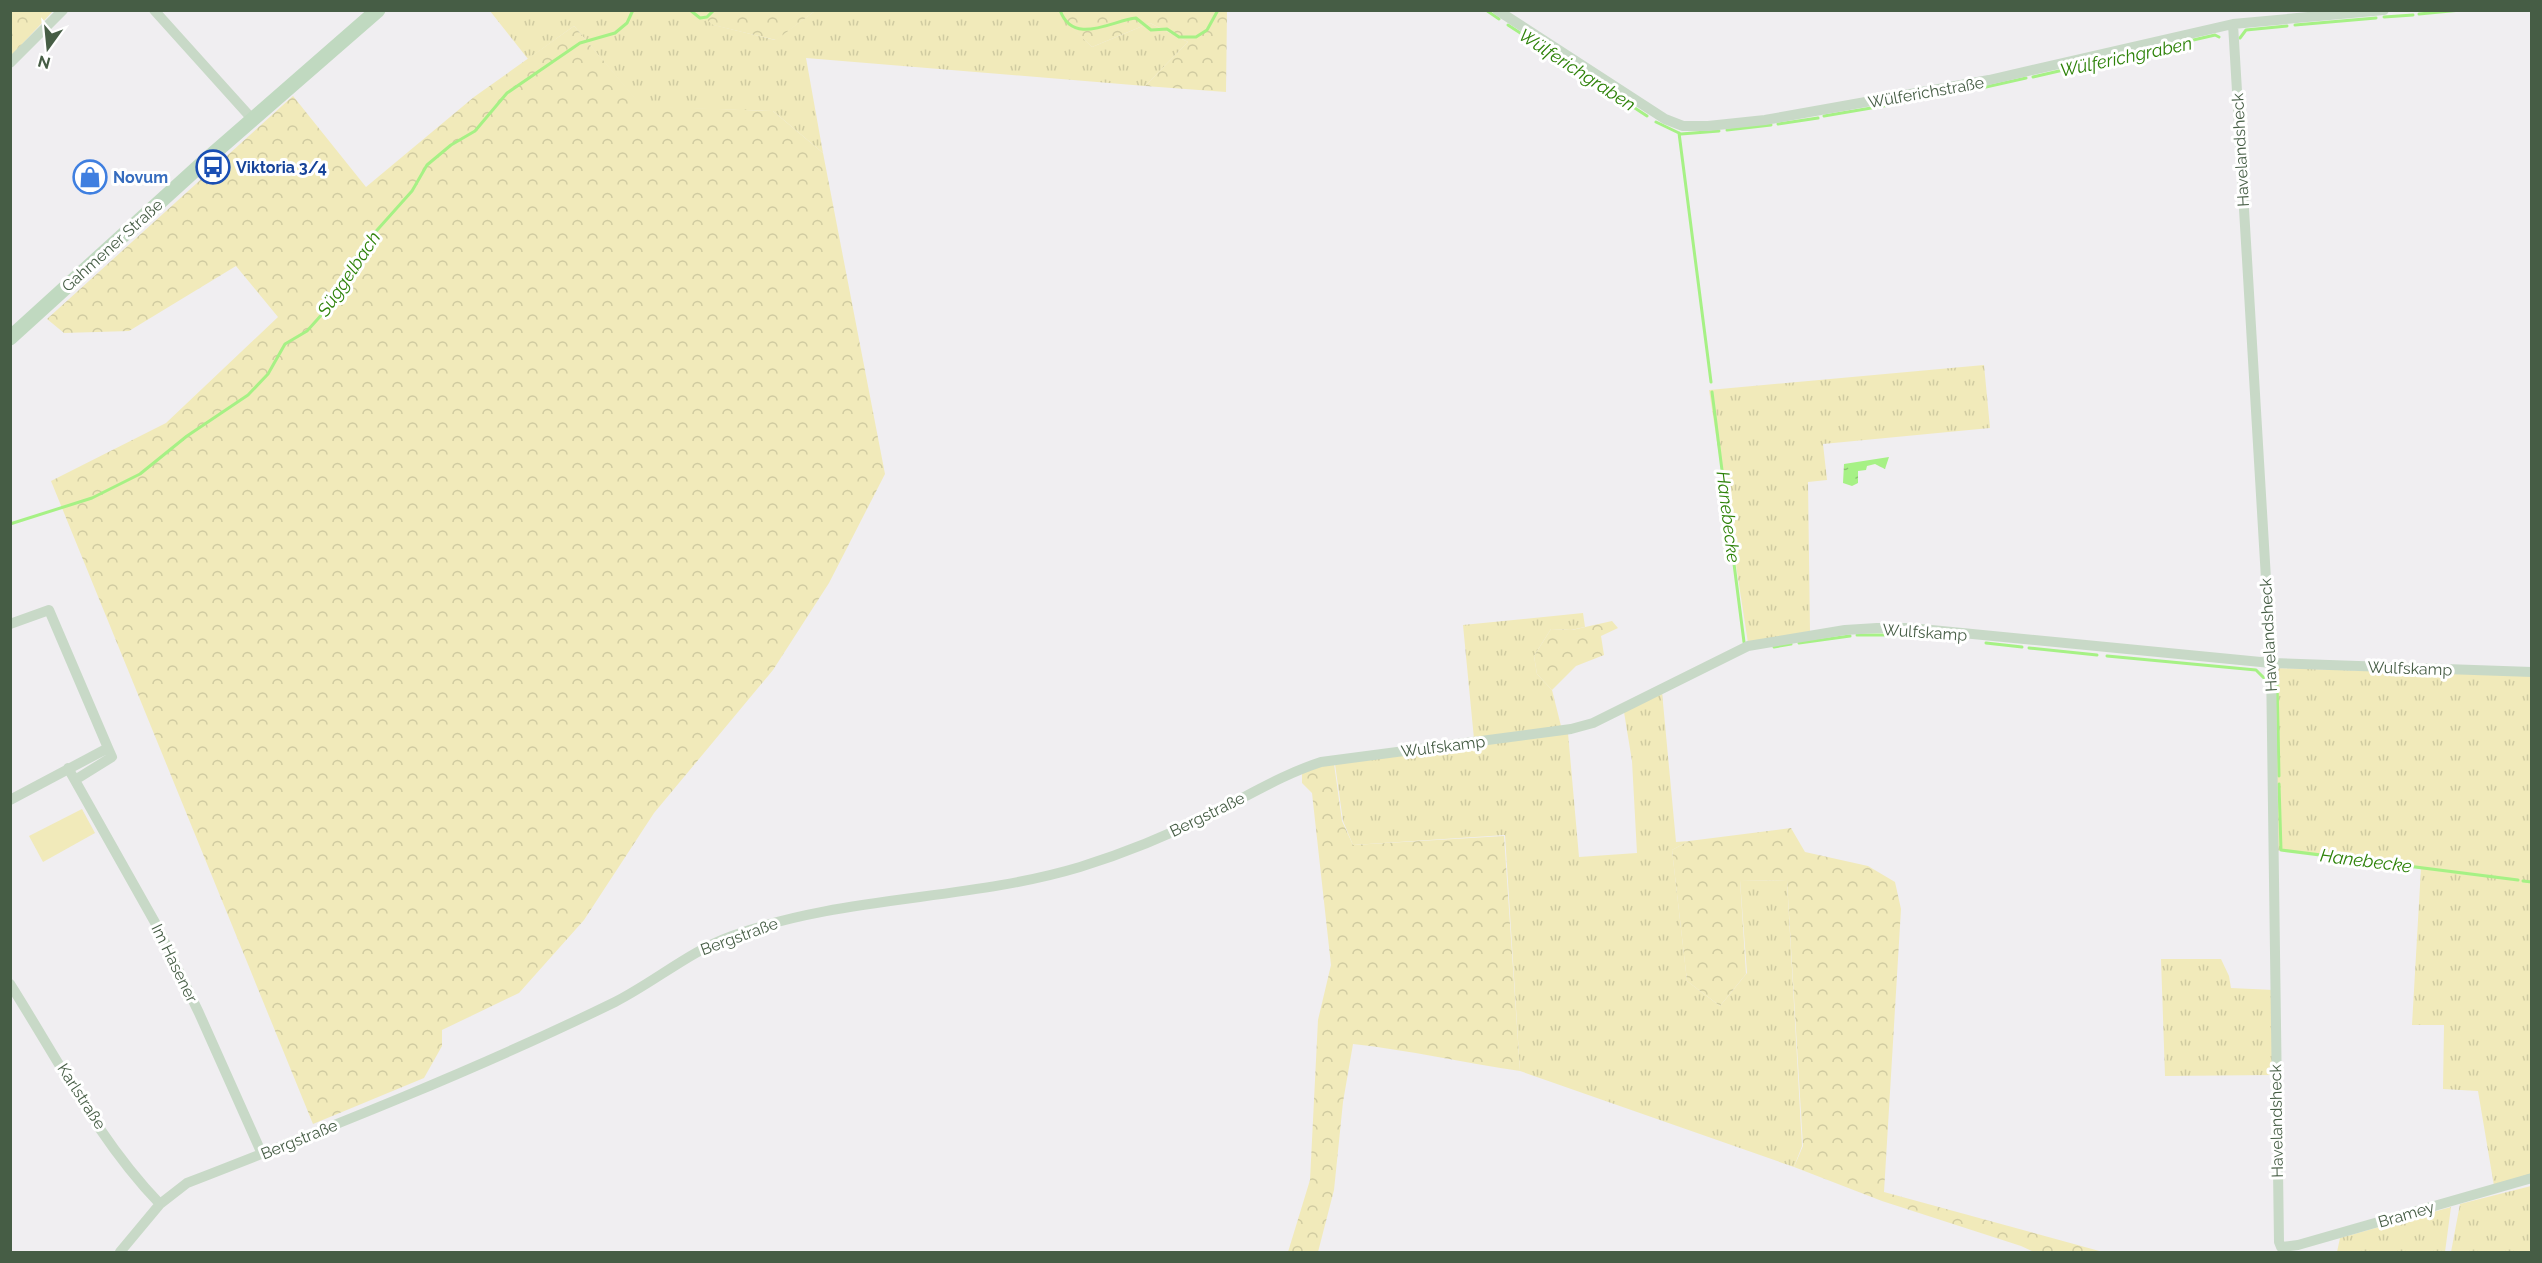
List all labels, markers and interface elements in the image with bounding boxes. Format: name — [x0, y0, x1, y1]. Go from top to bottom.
north arrow — [18, 18, 78, 78]
water label: Wülferichgraben — [1515, 24, 1639, 115]
water label: Wülferichgraben — [2058, 32, 2194, 81]
text: N — [36, 51, 53, 73]
street label: Wülferichstraße — [1867, 73, 1985, 112]
street label: Havelandsheck — [2228, 92, 2253, 207]
bus stop icon: Viktoria 3/4 — [195, 149, 231, 185]
place label: Viktoria 3/4 — [236, 158, 327, 177]
shop icon: Novum — [72, 159, 108, 195]
place label: Novum — [113, 168, 168, 187]
street label: Gahmener Straße — [58, 195, 167, 296]
water label: Süggelbach — [312, 227, 385, 321]
water label: Hanebecke — [1712, 470, 1745, 564]
street label: Havelandsheck — [2256, 577, 2281, 692]
street label: Wulfskamp — [1882, 620, 1968, 645]
street label: Wulfskamp — [2367, 658, 2453, 679]
street label: Wulfskamp — [1400, 732, 1486, 761]
street label: Bergstraße — [1167, 788, 1248, 841]
water label: Hanebecke — [2319, 844, 2413, 877]
street label: Bergstraße — [698, 914, 780, 959]
street label: Im Hasener — [147, 921, 202, 1006]
street label: Karlstraße — [53, 1060, 110, 1133]
street label: Havelandsheck — [2266, 1063, 2287, 1178]
street label: Bergstraße — [258, 1115, 340, 1163]
street label: Bramey — [2376, 1197, 2437, 1232]

